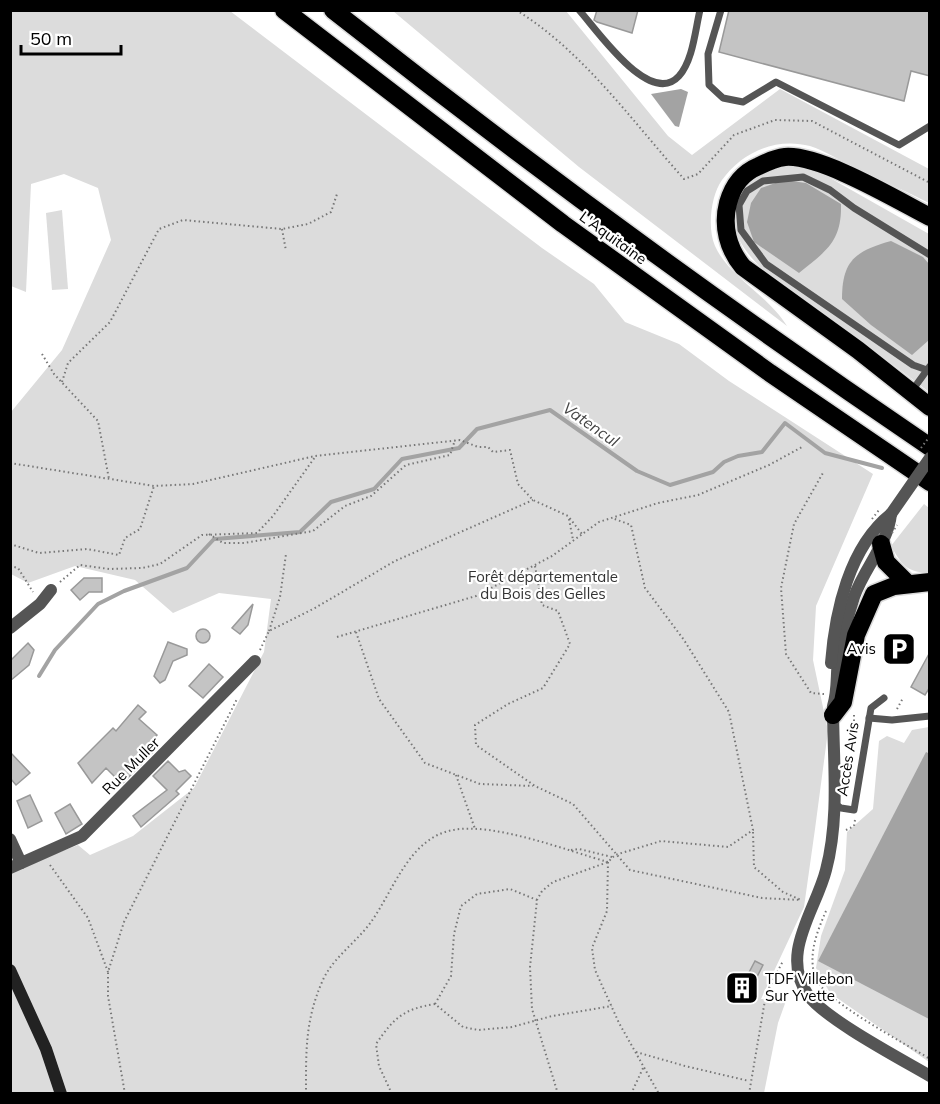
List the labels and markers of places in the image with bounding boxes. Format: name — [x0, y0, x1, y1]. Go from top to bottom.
parking icon: Avis — [881, 631, 917, 667]
place label: Avis — [846, 639, 876, 658]
place label: TDF Villebon Sur Yvette — [765, 969, 853, 1005]
building icon: TDF Villebon Sur Yvette — [724, 970, 760, 1006]

